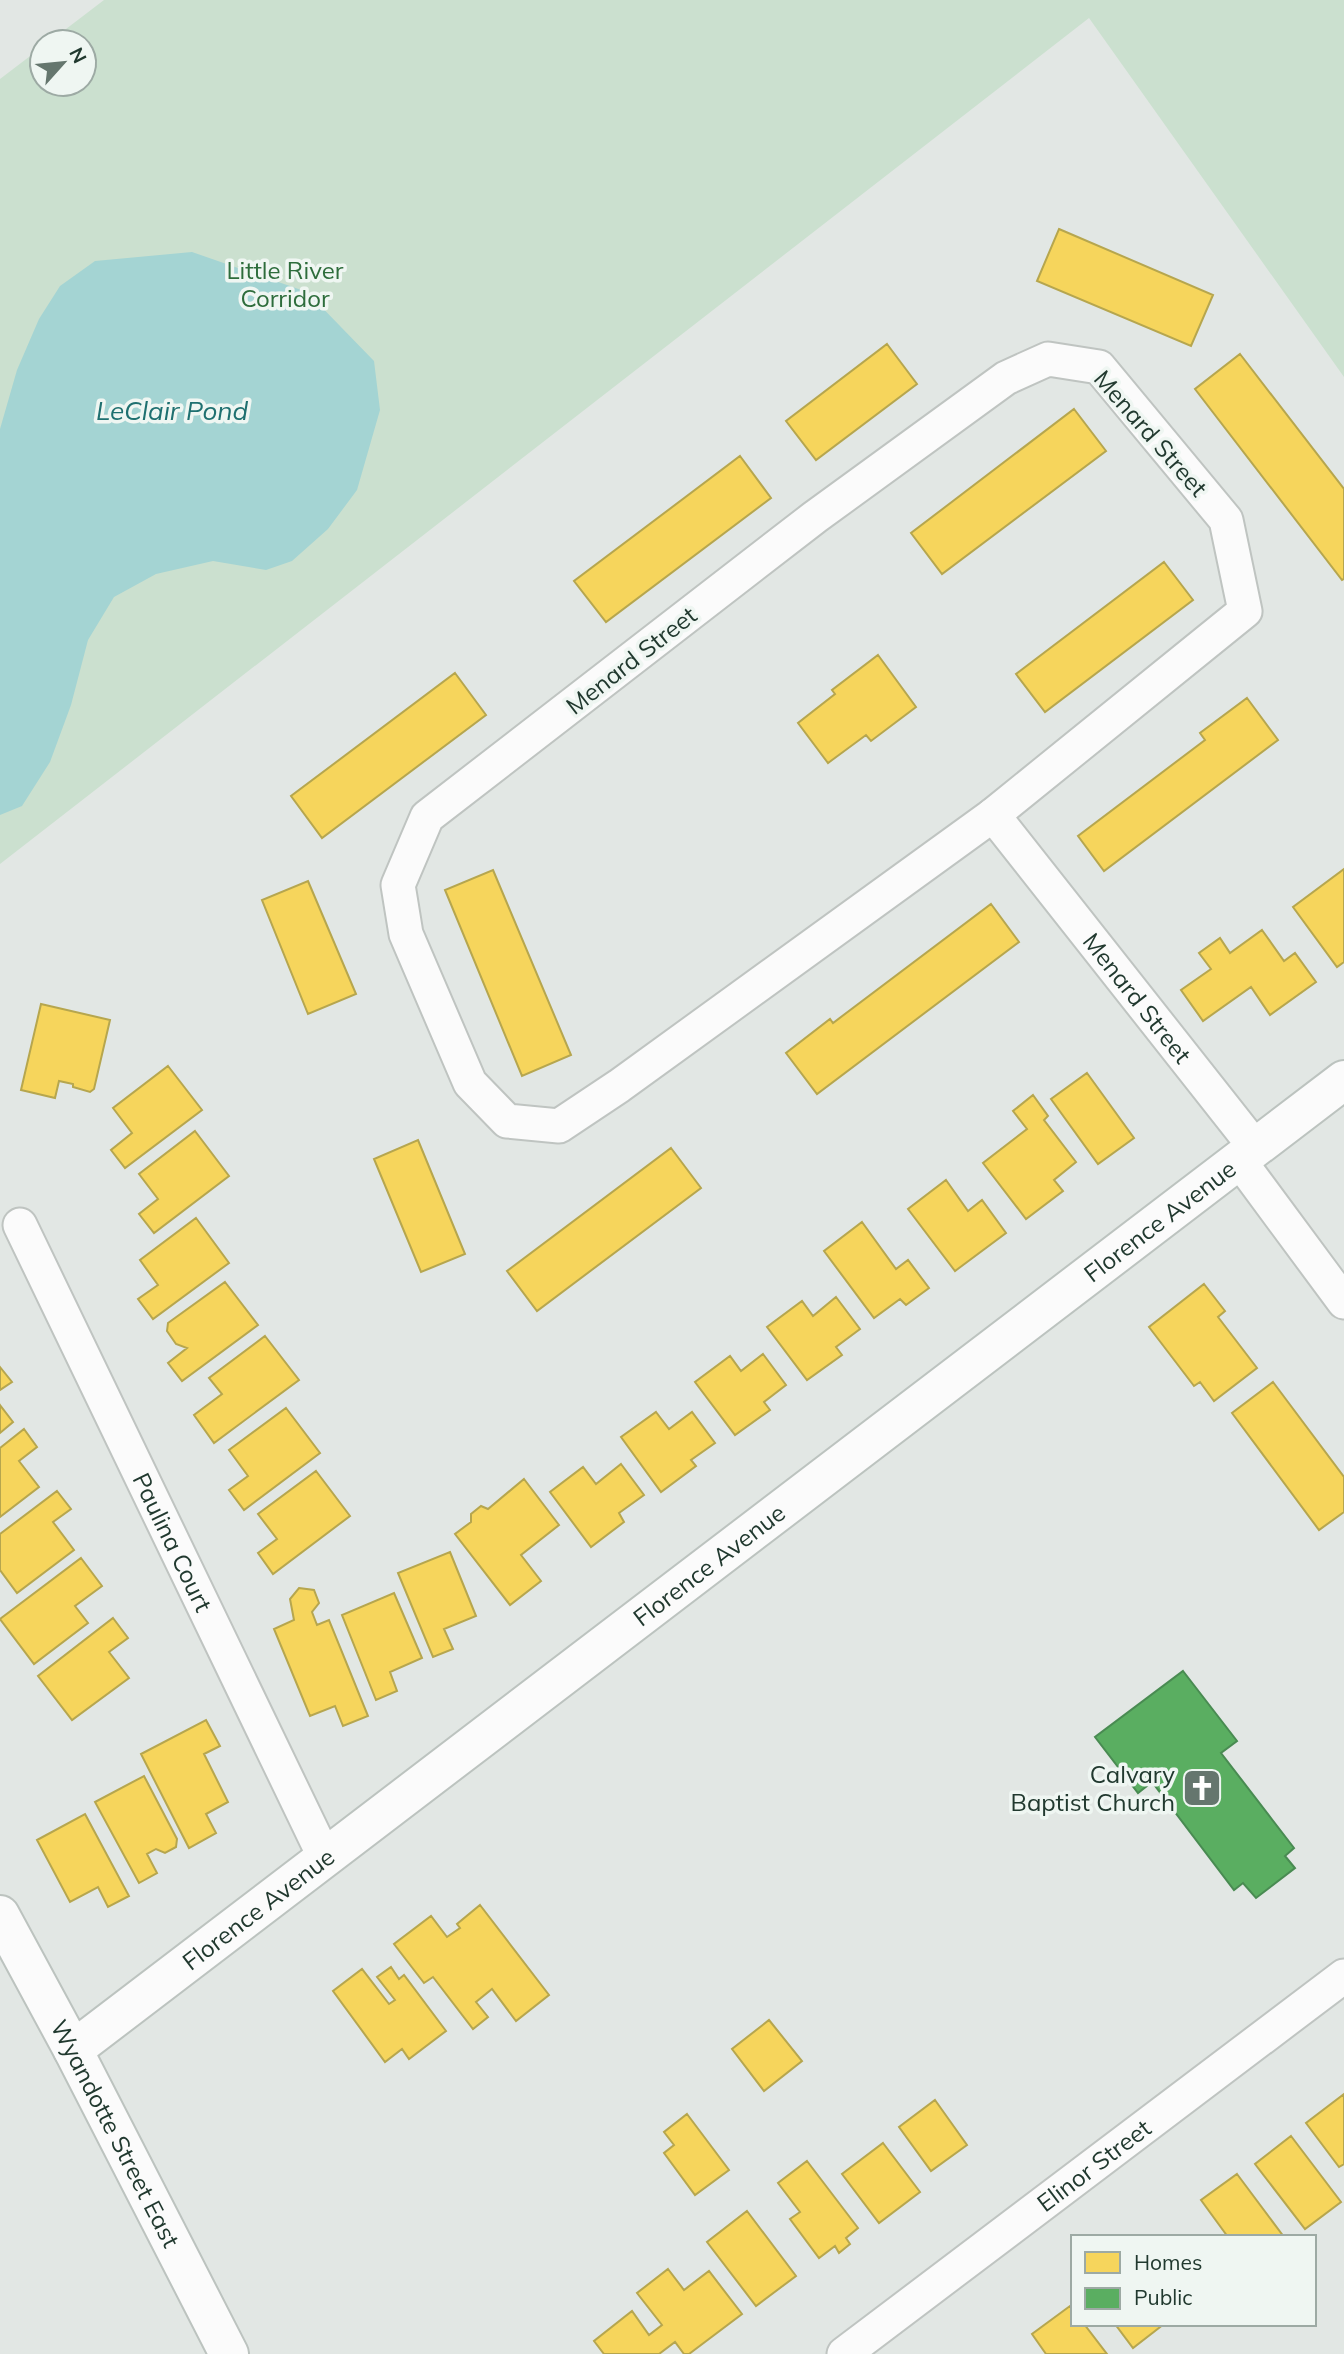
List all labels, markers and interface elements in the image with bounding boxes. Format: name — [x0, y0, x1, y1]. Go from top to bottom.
north arrow — [28, 28, 98, 98]
text: N — [64, 43, 92, 67]
park label: Little River Corridor — [227, 255, 344, 313]
street label: Menard Street — [1088, 364, 1214, 502]
water label: LeClair Pond — [96, 394, 248, 427]
street label: Menard Street — [560, 600, 702, 720]
street label: Menard Street — [1077, 927, 1198, 1069]
street label: Florence Avenue — [1078, 1153, 1242, 1288]
street label: Paulina Court — [127, 1468, 219, 1616]
street label: Florence Avenue — [627, 1497, 791, 1632]
place label: Calvary Baptist Church — [1011, 1759, 1175, 1817]
church icon: Calvary Baptist Church — [1181, 1767, 1223, 1809]
street label: Florence Avenue — [176, 1841, 340, 1976]
street label: Wyandotte Street East — [44, 2014, 187, 2252]
street label: Elinor Street — [1031, 2113, 1156, 2218]
legend — [1071, 2235, 1316, 2326]
text: Homes — [1134, 2249, 1202, 2275]
text: Public — [1134, 2284, 1193, 2310]

